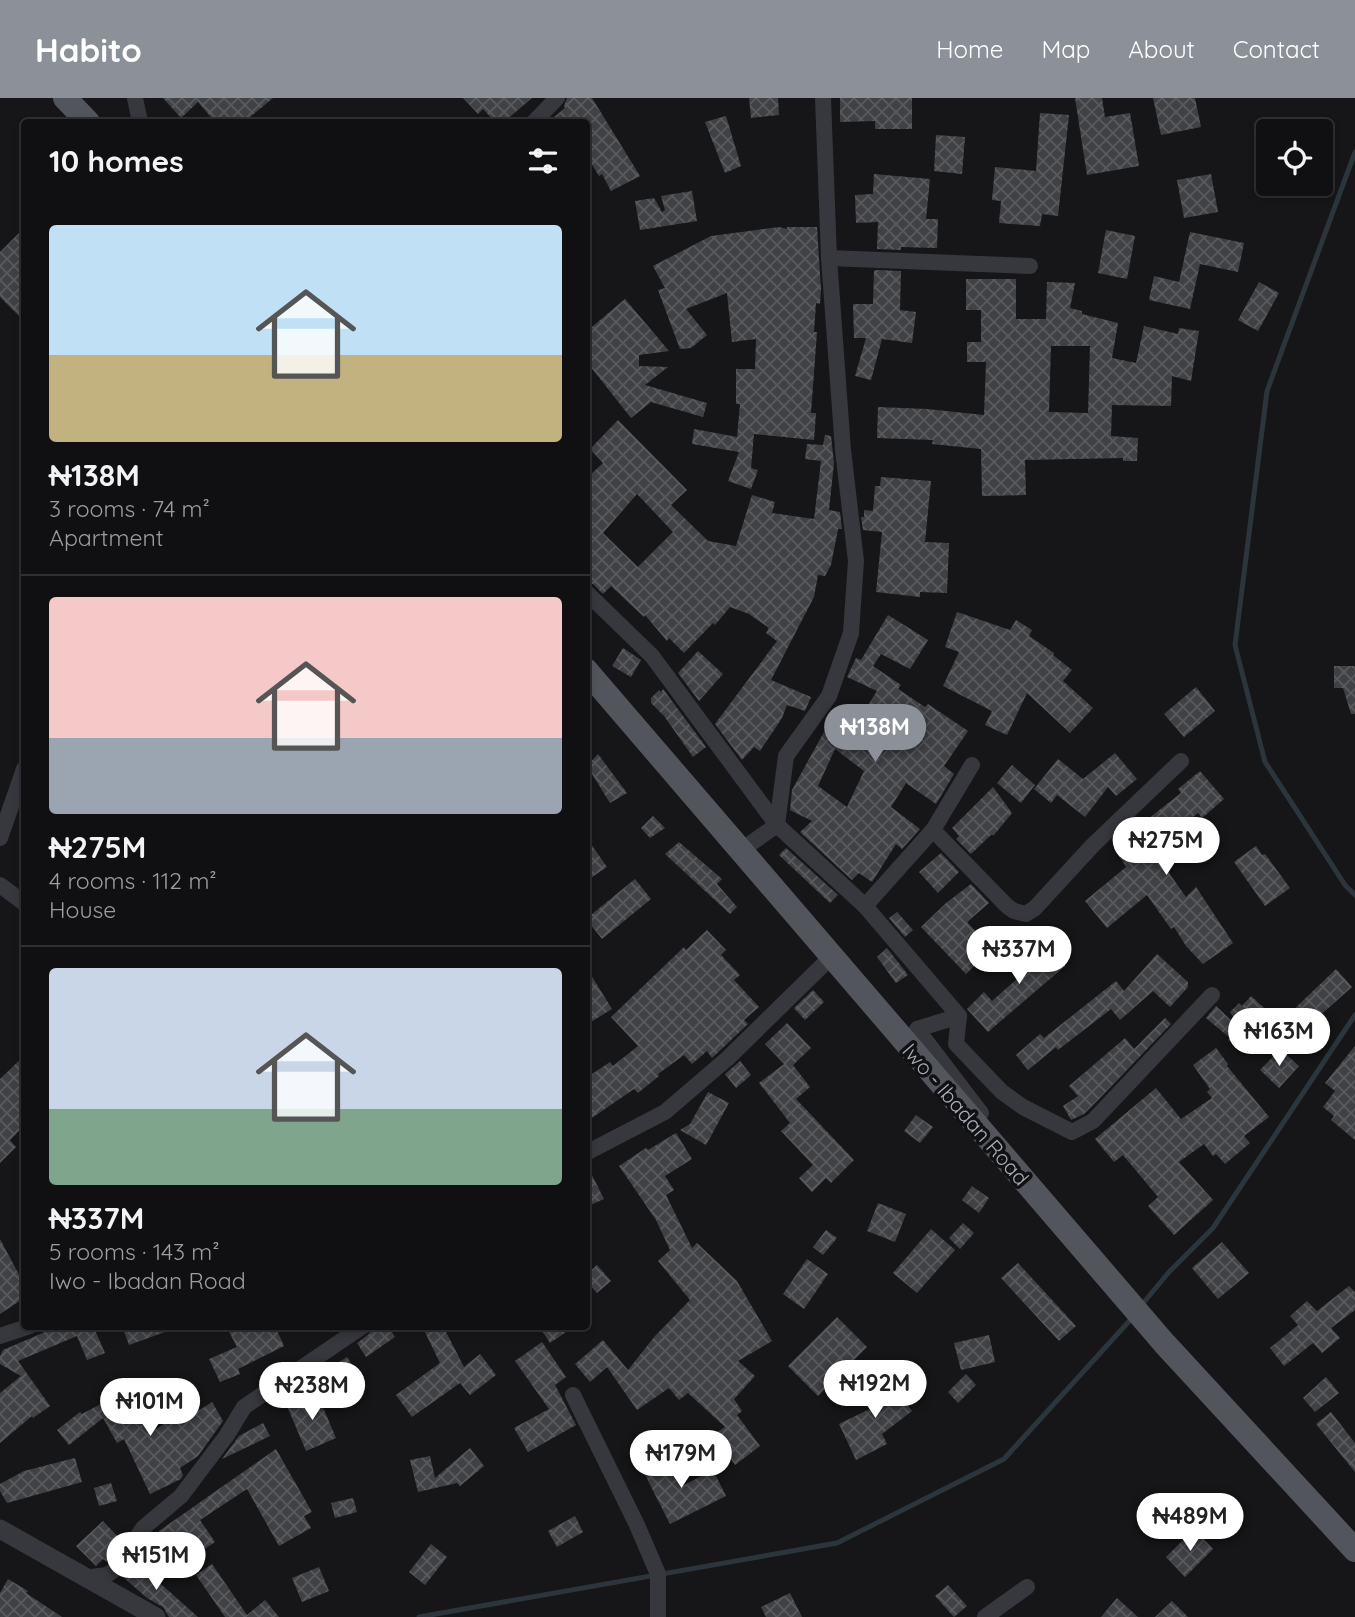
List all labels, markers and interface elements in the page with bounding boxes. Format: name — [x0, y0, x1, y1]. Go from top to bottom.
text: Habito — [35, 29, 142, 70]
text: Home — [936, 34, 1003, 64]
text: Map — [1041, 34, 1090, 64]
text: About — [1128, 34, 1195, 64]
text: Contact — [1233, 34, 1320, 64]
map controls — [1256, 119, 1333, 196]
button: locate — [1256, 119, 1333, 196]
text: 10 homes — [49, 142, 184, 180]
icon: filters — [524, 142, 562, 180]
icon: home — [243, 271, 369, 397]
text: ₦138M — [49, 456, 140, 494]
text: 3 rooms · 74 m² — [49, 494, 210, 523]
text: Apartment — [49, 523, 163, 552]
icon: home — [243, 643, 369, 769]
pin: ₦138M — [826, 704, 924, 764]
text: ₦138M — [840, 712, 910, 741]
pin: ₦275M — [1117, 818, 1215, 877]
text: ₦275M — [1129, 825, 1203, 854]
text: ₦275M — [49, 828, 146, 866]
text: 4 rooms · 112 m² — [49, 866, 217, 895]
text: House — [49, 895, 116, 924]
pin: ₦337M — [970, 926, 1068, 986]
text: ₦337M — [982, 934, 1056, 963]
pin: ₦163M — [1230, 1009, 1328, 1068]
icon: home — [243, 1014, 369, 1140]
text: ₦163M — [1244, 1016, 1314, 1045]
street label: Iwo - Ibadan Road — [897, 1038, 1035, 1190]
text: ₦337M — [49, 1199, 144, 1237]
text: 5 rooms · 143 m² — [49, 1237, 220, 1266]
text: Iwo - Ibadan Road — [49, 1266, 246, 1295]
pin: ₦192M — [826, 1360, 924, 1420]
pin: ₦238M — [263, 1362, 361, 1422]
text: ₦192M — [840, 1368, 910, 1397]
text: ₦238M — [275, 1370, 349, 1399]
pin: ₦101M — [101, 1378, 199, 1438]
text: ₦101M — [116, 1386, 184, 1415]
pin: ₦179M — [632, 1430, 730, 1490]
text: ₦179M — [646, 1438, 716, 1467]
pin: ₦489M — [1141, 1494, 1239, 1553]
text: ₦489M — [1153, 1501, 1227, 1530]
pin: ₦151M — [107, 1532, 205, 1592]
text: ₦151M — [123, 1540, 189, 1569]

